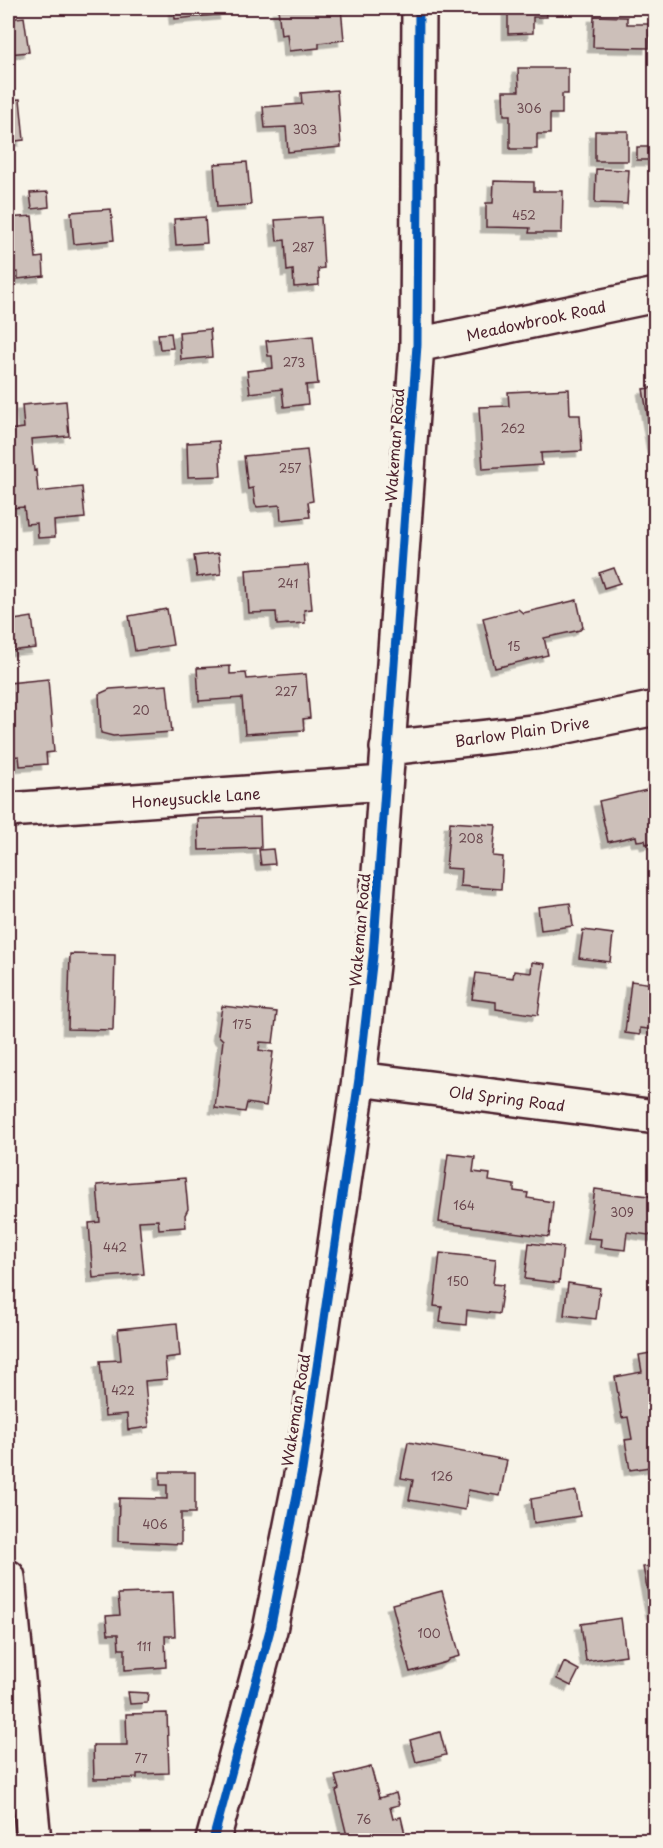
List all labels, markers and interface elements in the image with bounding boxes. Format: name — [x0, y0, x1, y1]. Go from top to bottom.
house number: 306 — [516, 99, 542, 117]
house number: 303 — [293, 120, 317, 138]
house number: 452 — [512, 206, 536, 224]
house number: 287 — [292, 238, 314, 256]
street label: Meadowbrook Road — [464, 294, 608, 346]
house number: 273 — [283, 353, 305, 371]
street label: Wakeman Road — [379, 387, 409, 503]
house number: 262 — [501, 419, 525, 437]
house number: 257 — [279, 459, 301, 477]
house number: 241 — [278, 574, 298, 592]
house number: 15 — [507, 637, 521, 655]
house number: 227 — [275, 682, 297, 700]
house number: 20 — [132, 701, 150, 719]
street label: Barlow Plain Drive — [453, 710, 591, 752]
street label: Honeysuckle Lane — [131, 781, 261, 813]
house number: 208 — [458, 829, 484, 847]
street label: Wakeman Road — [343, 872, 375, 988]
house number: 175 — [232, 1015, 252, 1033]
street label: Old Spring Road — [448, 1079, 566, 1117]
house number: 164 — [453, 1196, 475, 1214]
house number: 309 — [610, 1203, 634, 1221]
house number: 442 — [103, 1238, 127, 1256]
house number: 150 — [447, 1272, 469, 1290]
street label: Wakeman Road — [275, 1352, 315, 1468]
house number: 422 — [111, 1381, 135, 1399]
house number: 126 — [431, 1467, 453, 1485]
house number: 406 — [142, 1515, 168, 1533]
house number: 100 — [418, 1624, 441, 1642]
house number: 111 — [137, 1637, 151, 1655]
house number: 77 — [134, 1749, 148, 1767]
house number: 76 — [357, 1810, 371, 1828]

